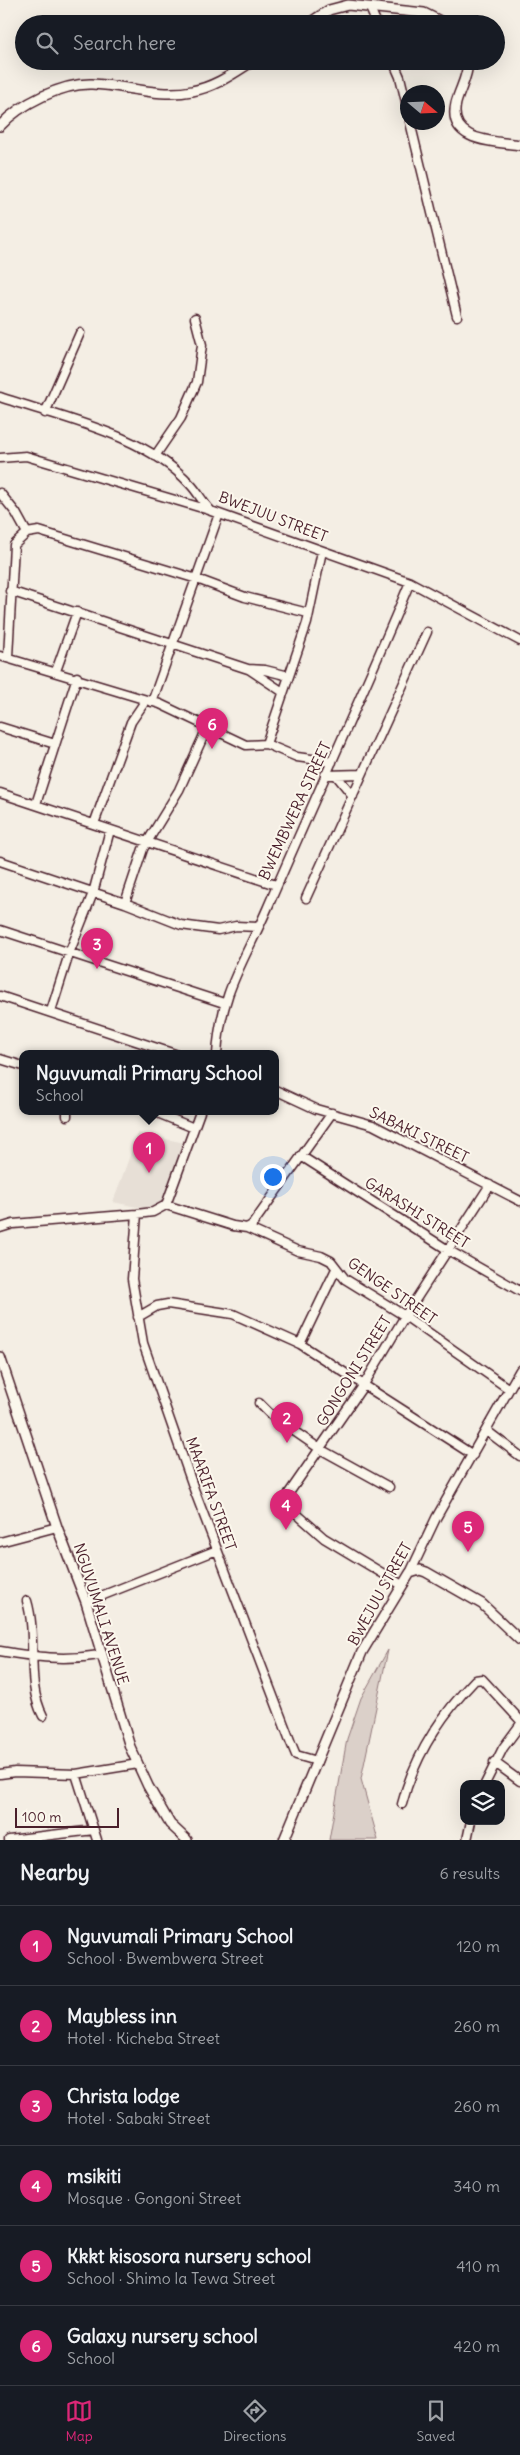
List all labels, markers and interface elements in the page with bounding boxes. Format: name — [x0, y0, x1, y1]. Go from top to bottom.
search box — [15, 15, 505, 70]
icon: search — [33, 29, 61, 57]
text: Search here — [73, 31, 176, 55]
north arrow — [400, 85, 445, 130]
street label: BWEJUU STREET — [216, 487, 331, 546]
pin: 6 — [196, 708, 228, 749]
street label: BWEMBWERA STREET — [254, 738, 335, 883]
pin: 3 — [81, 928, 113, 969]
popup — [19, 1050, 279, 1115]
text: Nguvumali Primary School — [36, 1061, 262, 1085]
text: School — [36, 1085, 84, 1105]
street label: SABAKI STREET — [367, 1102, 472, 1167]
pin: 1 — [133, 1132, 165, 1173]
your location — [260, 1164, 286, 1190]
street label: GARASHI STREET — [361, 1173, 473, 1252]
street label: GENGE STREET — [344, 1253, 441, 1328]
street label: GONGONI STREET — [312, 1312, 395, 1430]
pin: 2 — [271, 1402, 303, 1443]
street label: MAARIFA STREET — [182, 1434, 241, 1553]
pin: 4 — [270, 1489, 302, 1530]
pin: 5 — [452, 1511, 484, 1552]
street label: BWEJUU STREET — [343, 1539, 416, 1649]
street label: NGUVUMALI AVENUE — [70, 1541, 133, 1687]
map controls — [460, 1780, 505, 1825]
button: layers — [460, 1780, 505, 1825]
scale bar — [15, 1805, 119, 1828]
text: 100 m — [22, 1808, 62, 1826]
text: Nearby — [20, 1859, 90, 1886]
text: 6 results — [439, 1863, 500, 1883]
text: Nguvumali Primary School — [67, 1924, 293, 1948]
text: 1 — [33, 1936, 39, 1956]
text: 120 m — [457, 1936, 500, 1956]
text: School · Bwembwera Street — [67, 1948, 264, 1968]
text: Maybless inn — [67, 2004, 177, 2028]
text: 2 — [32, 2016, 40, 2036]
text: 260 m — [454, 2016, 500, 2036]
text: Hotel · Kicheba Street — [67, 2028, 220, 2048]
text: Christa lodge — [67, 2084, 180, 2108]
text: 3 — [31, 2096, 41, 2116]
text: 260 m — [454, 2096, 500, 2116]
text: Hotel · Sabaki Street — [67, 2108, 210, 2128]
text: msikiti — [67, 2164, 121, 2188]
text: 4 — [31, 2176, 41, 2196]
text: 340 m — [453, 2176, 500, 2196]
text: Mosque · Gongoni Street — [67, 2188, 241, 2208]
text: Kkkt kisosora nursery school — [67, 2244, 311, 2268]
text: 5 — [31, 2256, 41, 2276]
text: 410 m — [456, 2256, 500, 2276]
text: School · Shimo la Tewa Street — [67, 2268, 275, 2288]
text: Galaxy nursery school — [67, 2324, 258, 2348]
text: 6 — [31, 2336, 41, 2356]
text: 420 m — [454, 2336, 500, 2356]
text: School — [67, 2348, 115, 2368]
tab: Map — [65, 2397, 93, 2445]
tab: Directions — [223, 2397, 286, 2445]
tab: Saved — [417, 2397, 455, 2445]

